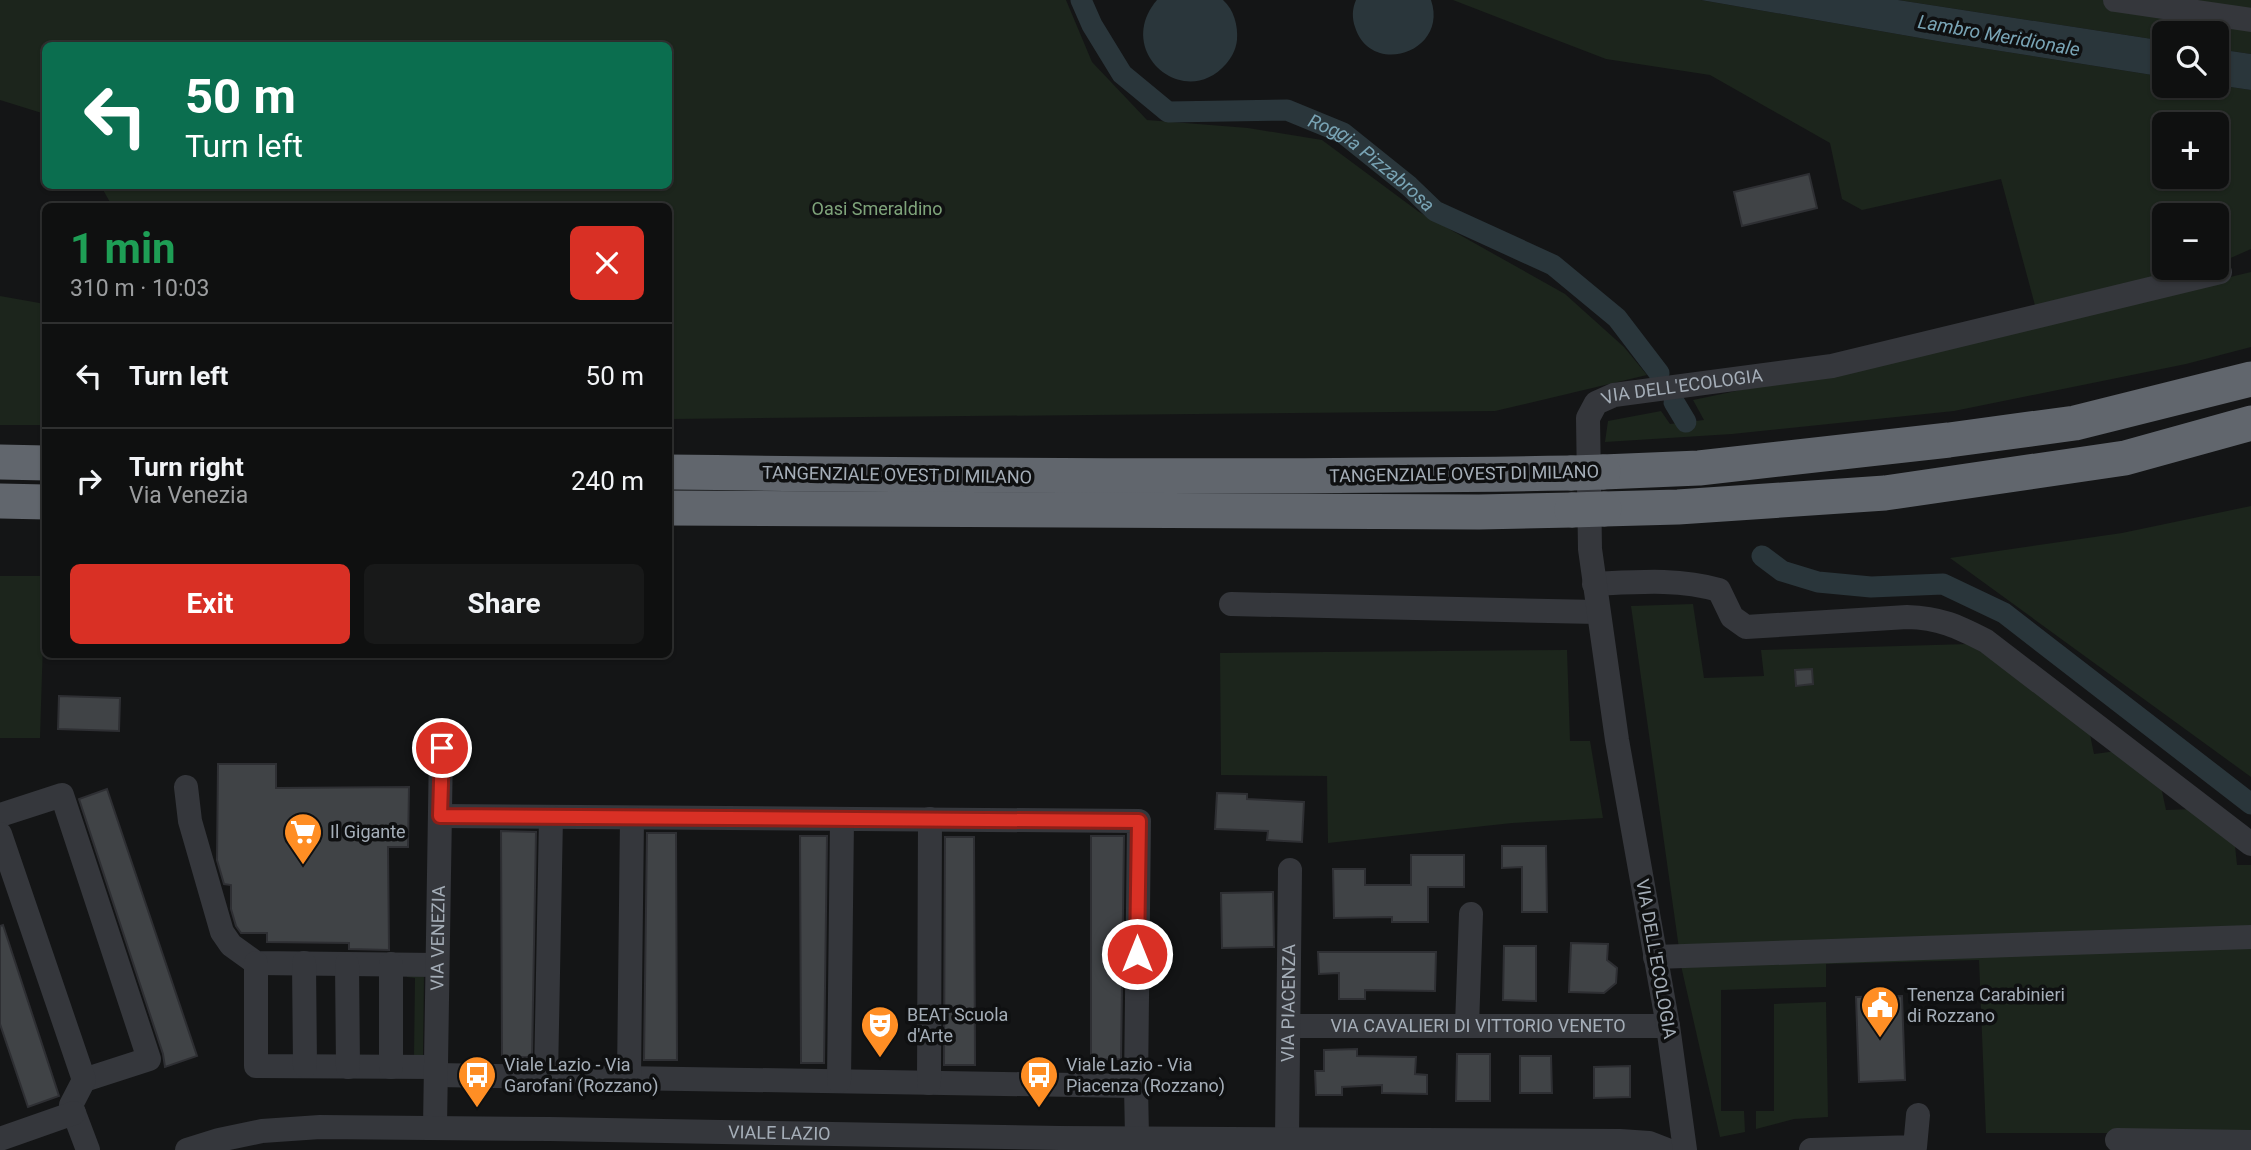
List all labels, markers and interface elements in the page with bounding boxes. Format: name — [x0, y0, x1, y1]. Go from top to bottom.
water label: Lambro Meridionale — [1916, 10, 2082, 61]
map controls — [2152, 21, 2229, 280]
button: search — [2152, 21, 2229, 98]
text: 50 m — [185, 68, 296, 125]
icon: left — [70, 70, 161, 161]
water label: Roggia Pizzabrosa — [1305, 109, 1439, 217]
button: + — [2152, 112, 2229, 189]
text: Turn left — [185, 127, 303, 165]
park label: Oasi Smeraldino — [812, 198, 942, 219]
button: − — [2152, 203, 2229, 280]
text: 1 min — [70, 224, 176, 273]
button: close — [570, 226, 644, 300]
text: 310 m · 10:03 — [70, 275, 209, 302]
icon: left — [70, 357, 108, 395]
text: Turn left — [129, 361, 228, 391]
text: 50 m — [586, 361, 644, 391]
street label: VIA DELL'ECOLOGIA — [1598, 364, 1764, 409]
text: Turn right — [129, 452, 244, 482]
street label: TANGENZIALE OVEST DI MILANO — [1329, 461, 1599, 486]
icon: right — [70, 462, 108, 500]
street label: TANGENZIALE OVEST DI MILANO — [762, 462, 1032, 487]
text: 240 m — [571, 466, 644, 496]
text: Via Venezia — [129, 482, 248, 509]
button: Exit — [70, 564, 350, 644]
button: Share — [364, 564, 644, 644]
pin — [412, 718, 472, 778]
icon: arrive — [423, 729, 461, 767]
supermarket icon: Il Gigante — [282, 811, 324, 866]
place label: Il Gigante — [330, 821, 406, 842]
street label: VIA DELL'ECOLOGIA — [1632, 877, 1681, 1041]
street label: VIA VENEZIA — [426, 885, 449, 991]
position arrow — [1100, 917, 1174, 991]
street label: VIA PIACENZA — [1277, 943, 1299, 1062]
public building icon: Tenenza Carabinieri di Rozzano — [1859, 984, 1901, 1039]
place label: Tenenza Carabinieri di Rozzano — [1907, 984, 2065, 1026]
theatre icon: BEAT Scuola d'Arte — [859, 1004, 901, 1059]
place label: BEAT Scuola d'Arte — [907, 1004, 1008, 1046]
street label: VIA CAVALIERI DI VITTORIO VENETO — [1330, 1015, 1626, 1036]
bus stop icon: Viale Lazio - Via Garofani (Rozzano) — [456, 1054, 498, 1109]
place label: Viale Lazio - Via Garofani (Rozzano) — [504, 1054, 659, 1097]
bus stop icon: Viale Lazio - Via Piacenza (Rozzano) — [1018, 1054, 1060, 1109]
place label: Viale Lazio - Via Piacenza (Rozzano) — [1066, 1054, 1225, 1097]
street label: VIALE LAZIO — [728, 1121, 831, 1144]

